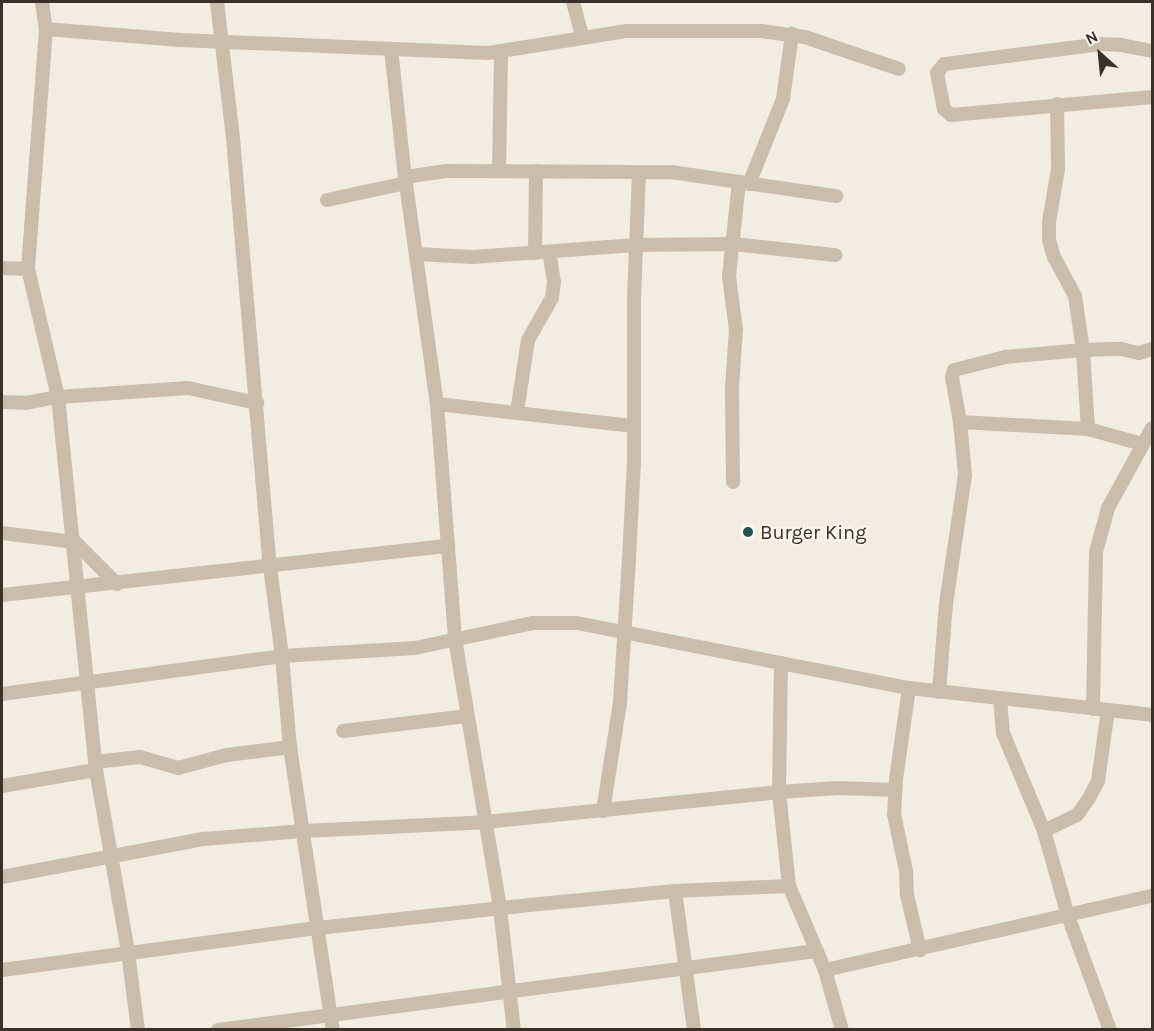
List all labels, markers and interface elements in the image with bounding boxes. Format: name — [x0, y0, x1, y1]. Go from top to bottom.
north arrow — [1070, 24, 1130, 84]
text: N — [1082, 26, 1101, 49]
place label: Burger King — [760, 520, 866, 544]
marker: Burger King — [741, 525, 755, 539]

